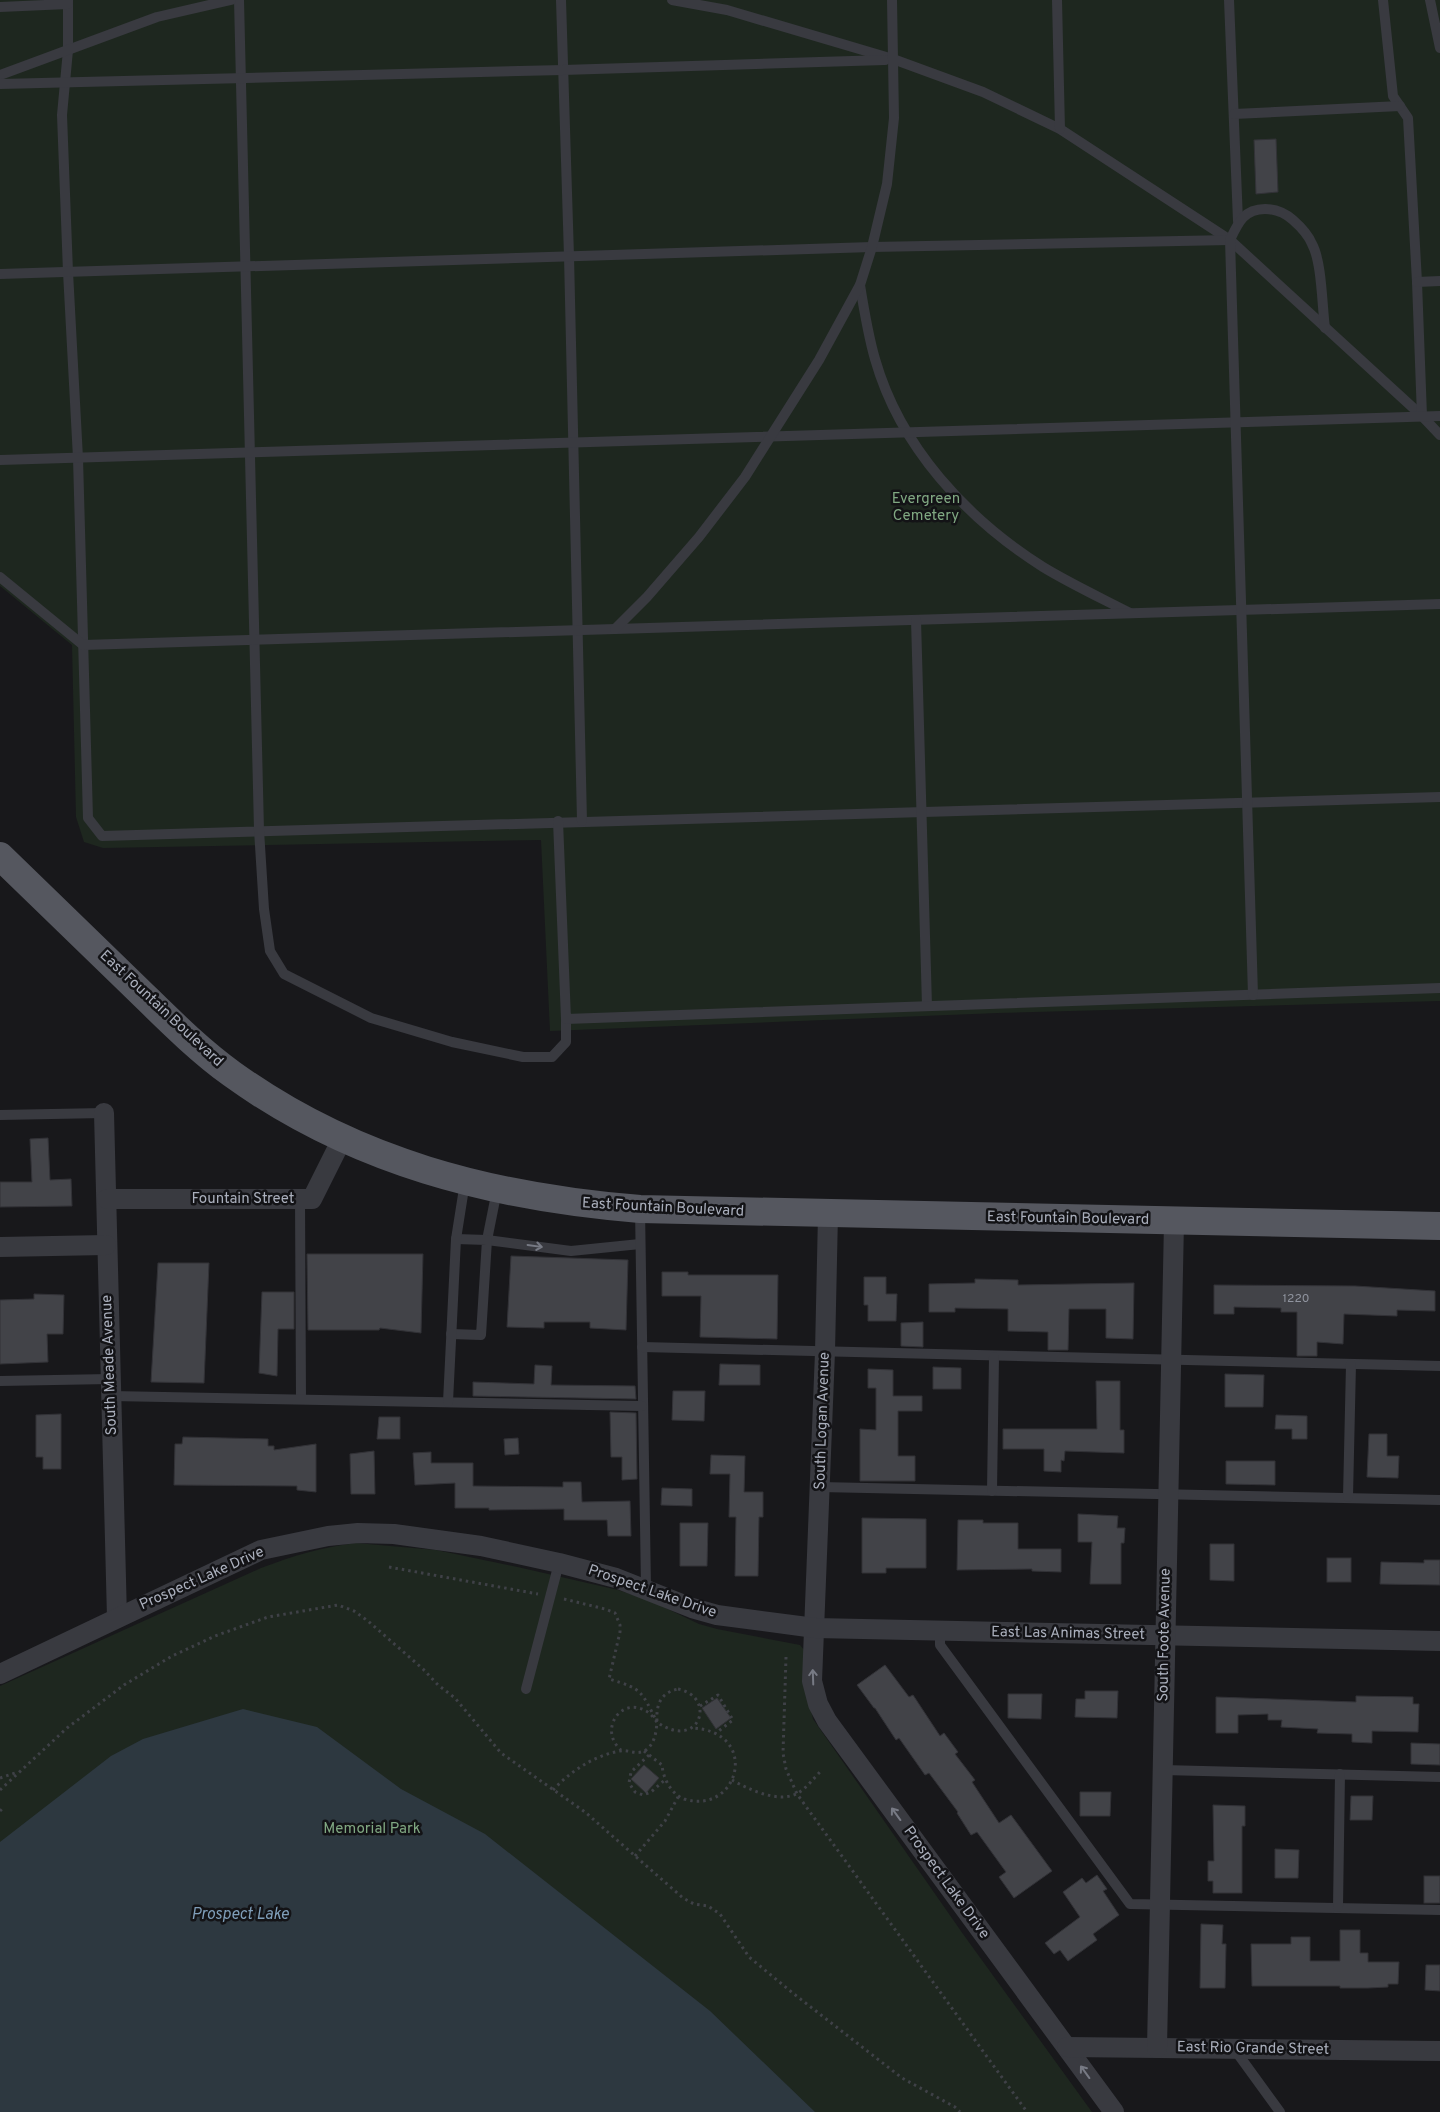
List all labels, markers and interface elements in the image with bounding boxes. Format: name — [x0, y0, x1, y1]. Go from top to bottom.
park label: Evergreen Cemetery — [892, 490, 960, 526]
street label: East Fountain Boulevard — [95, 947, 227, 1071]
street label: Fountain Street — [192, 1190, 294, 1209]
street label: East Fountain Boulevard — [581, 1194, 745, 1222]
street label: East Fountain Boulevard — [987, 1208, 1149, 1230]
one-way arrow — [527, 1241, 543, 1251]
house number: 1220 — [1283, 1291, 1309, 1307]
street label: South Meade Avenue — [98, 1294, 122, 1436]
street label: South Logan Avenue — [811, 1352, 835, 1490]
street label: Prospect Lake Drive — [137, 1543, 267, 1615]
street label: Prospect Lake Drive — [585, 1561, 719, 1623]
street label: South Foote Avenue — [1154, 1568, 1176, 1702]
street label: East Las Animas Street — [991, 1623, 1145, 1645]
one-way arrow — [809, 1670, 818, 1686]
one-way arrow — [890, 1808, 901, 1822]
park label: Memorial Park — [323, 1820, 421, 1839]
street label: Prospect Lake Drive — [899, 1823, 993, 1943]
water label: Prospect Lake — [191, 1905, 290, 1925]
street label: East Rio Grande Street — [1177, 2038, 1329, 2060]
one-way arrow — [1080, 2066, 1090, 2080]

